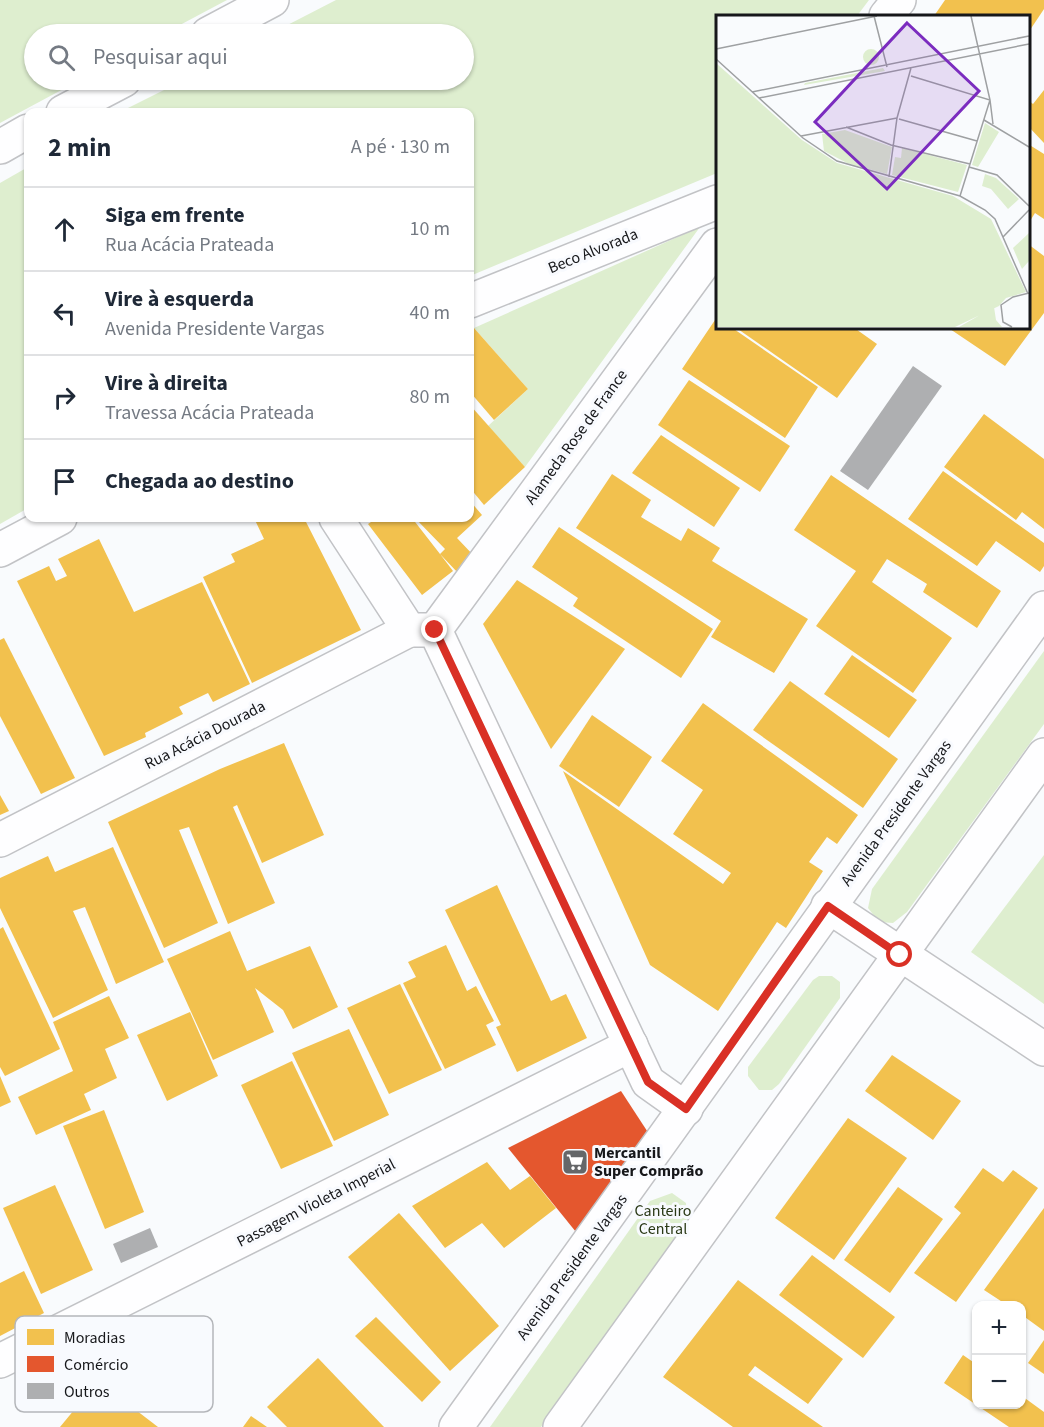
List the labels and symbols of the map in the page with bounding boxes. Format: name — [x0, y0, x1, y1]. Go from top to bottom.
inset map — [716, 15, 1029, 328]
street label: Beco Alvorada — [545, 223, 641, 279]
street label: Alameda Rose de France — [519, 365, 633, 509]
route end — [421, 616, 447, 642]
street label: Rua Acácia Dourada — [141, 695, 269, 775]
street label: Avenida Presidente Vargas — [835, 735, 957, 890]
route start — [886, 941, 912, 967]
place label: Mercantil Super Comprão — [594, 1142, 703, 1182]
supermarket icon: Mercantil Super Comprão — [560, 1147, 590, 1177]
street label: Passagem Violeta Imperial — [233, 1153, 399, 1253]
street label: Avenida Presidente Vargas — [511, 1189, 633, 1344]
park label: Canteiro Central — [634, 1200, 692, 1240]
legend — [15, 1316, 213, 1412]
text: Moradias — [64, 1327, 125, 1349]
text: Comércio — [64, 1354, 128, 1376]
text: Outros — [64, 1381, 110, 1403]

